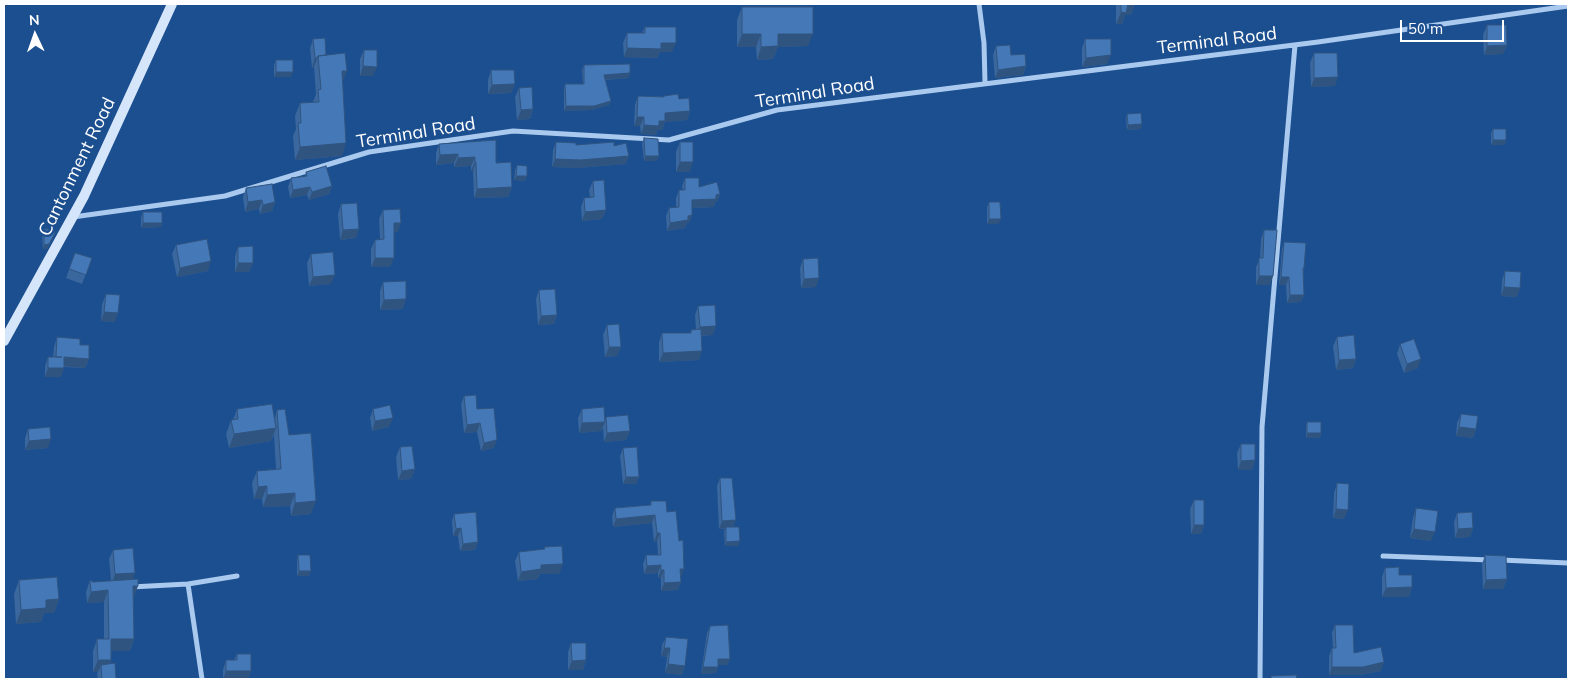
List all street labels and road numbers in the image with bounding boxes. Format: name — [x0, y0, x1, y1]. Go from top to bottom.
street label: Terminal Road — [1156, 23, 1278, 59]
street label: Terminal Road — [754, 73, 876, 113]
street label: Cantonment Road — [34, 94, 120, 240]
street label: Terminal Road — [355, 113, 477, 153]

